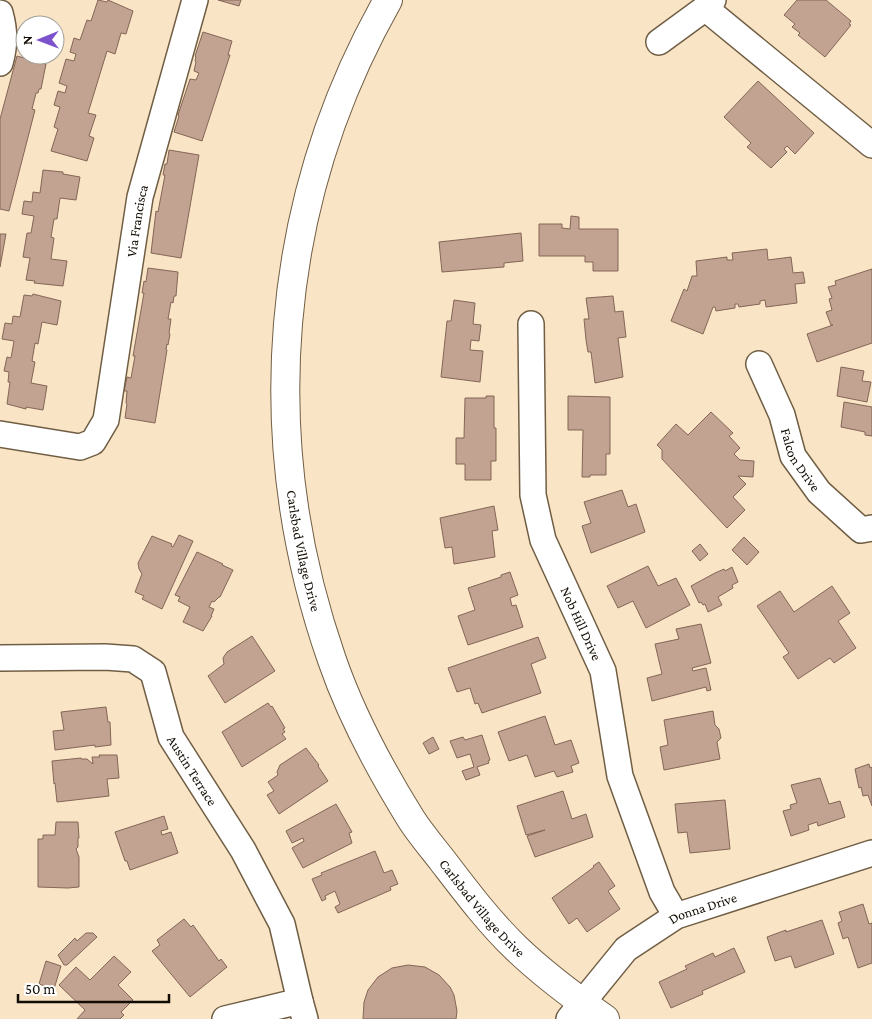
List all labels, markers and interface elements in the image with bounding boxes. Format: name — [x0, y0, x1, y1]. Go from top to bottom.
north arrow — [15, 15, 65, 65]
text: N — [19, 35, 35, 45]
street label: Via Francisca — [123, 182, 151, 258]
street label: Falcon Drive — [778, 426, 824, 494]
street label: Carlsbad Village Drive — [284, 489, 324, 613]
street label: Nob Hill Drive — [557, 584, 605, 663]
street label: Austin Terrace — [164, 732, 221, 809]
street label: Carlsbad Village Drive — [436, 856, 528, 960]
street label: Donna Drive — [665, 889, 739, 927]
scale bar — [18, 972, 169, 1004]
text: 50 m — [25, 981, 55, 997]

